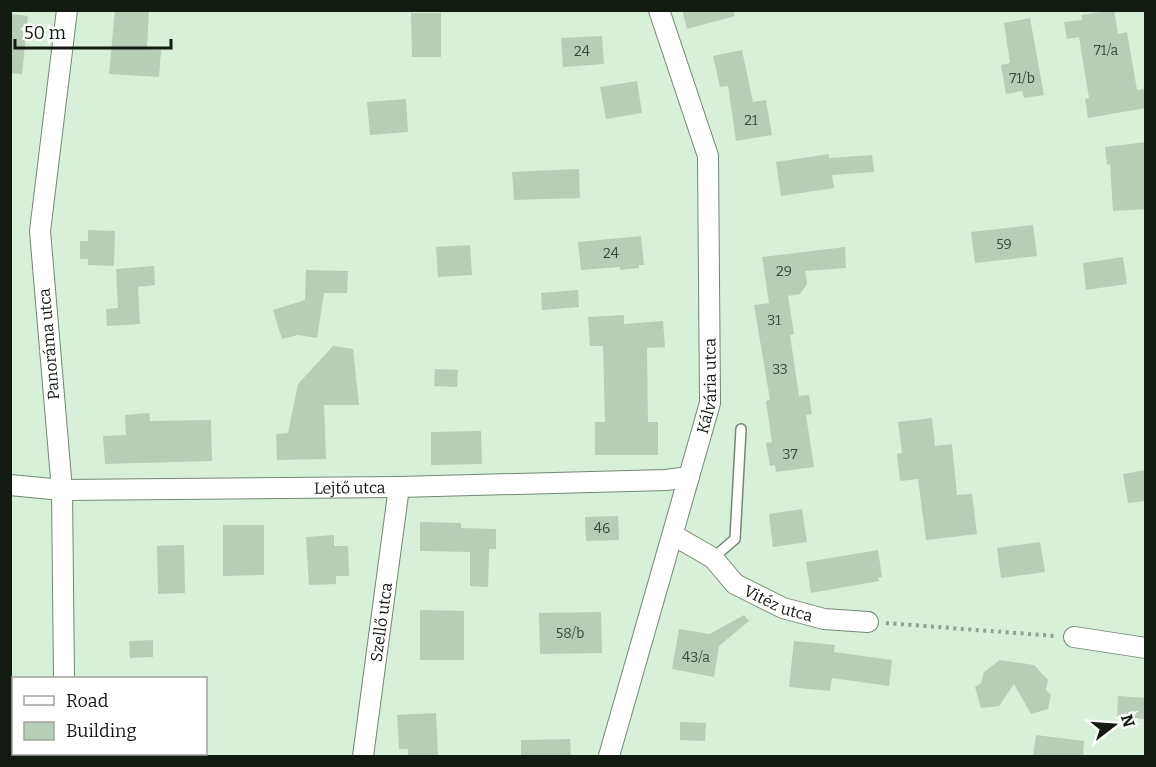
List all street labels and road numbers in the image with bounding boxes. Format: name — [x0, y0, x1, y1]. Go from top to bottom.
street label: Panoráma utca — [35, 287, 63, 401]
street label: Kálvária utca — [692, 338, 720, 436]
street label: Lejtő utca — [314, 478, 386, 497]
street label: Szellő utca — [366, 581, 396, 663]
street label: Vitéz utca — [741, 581, 815, 625]

